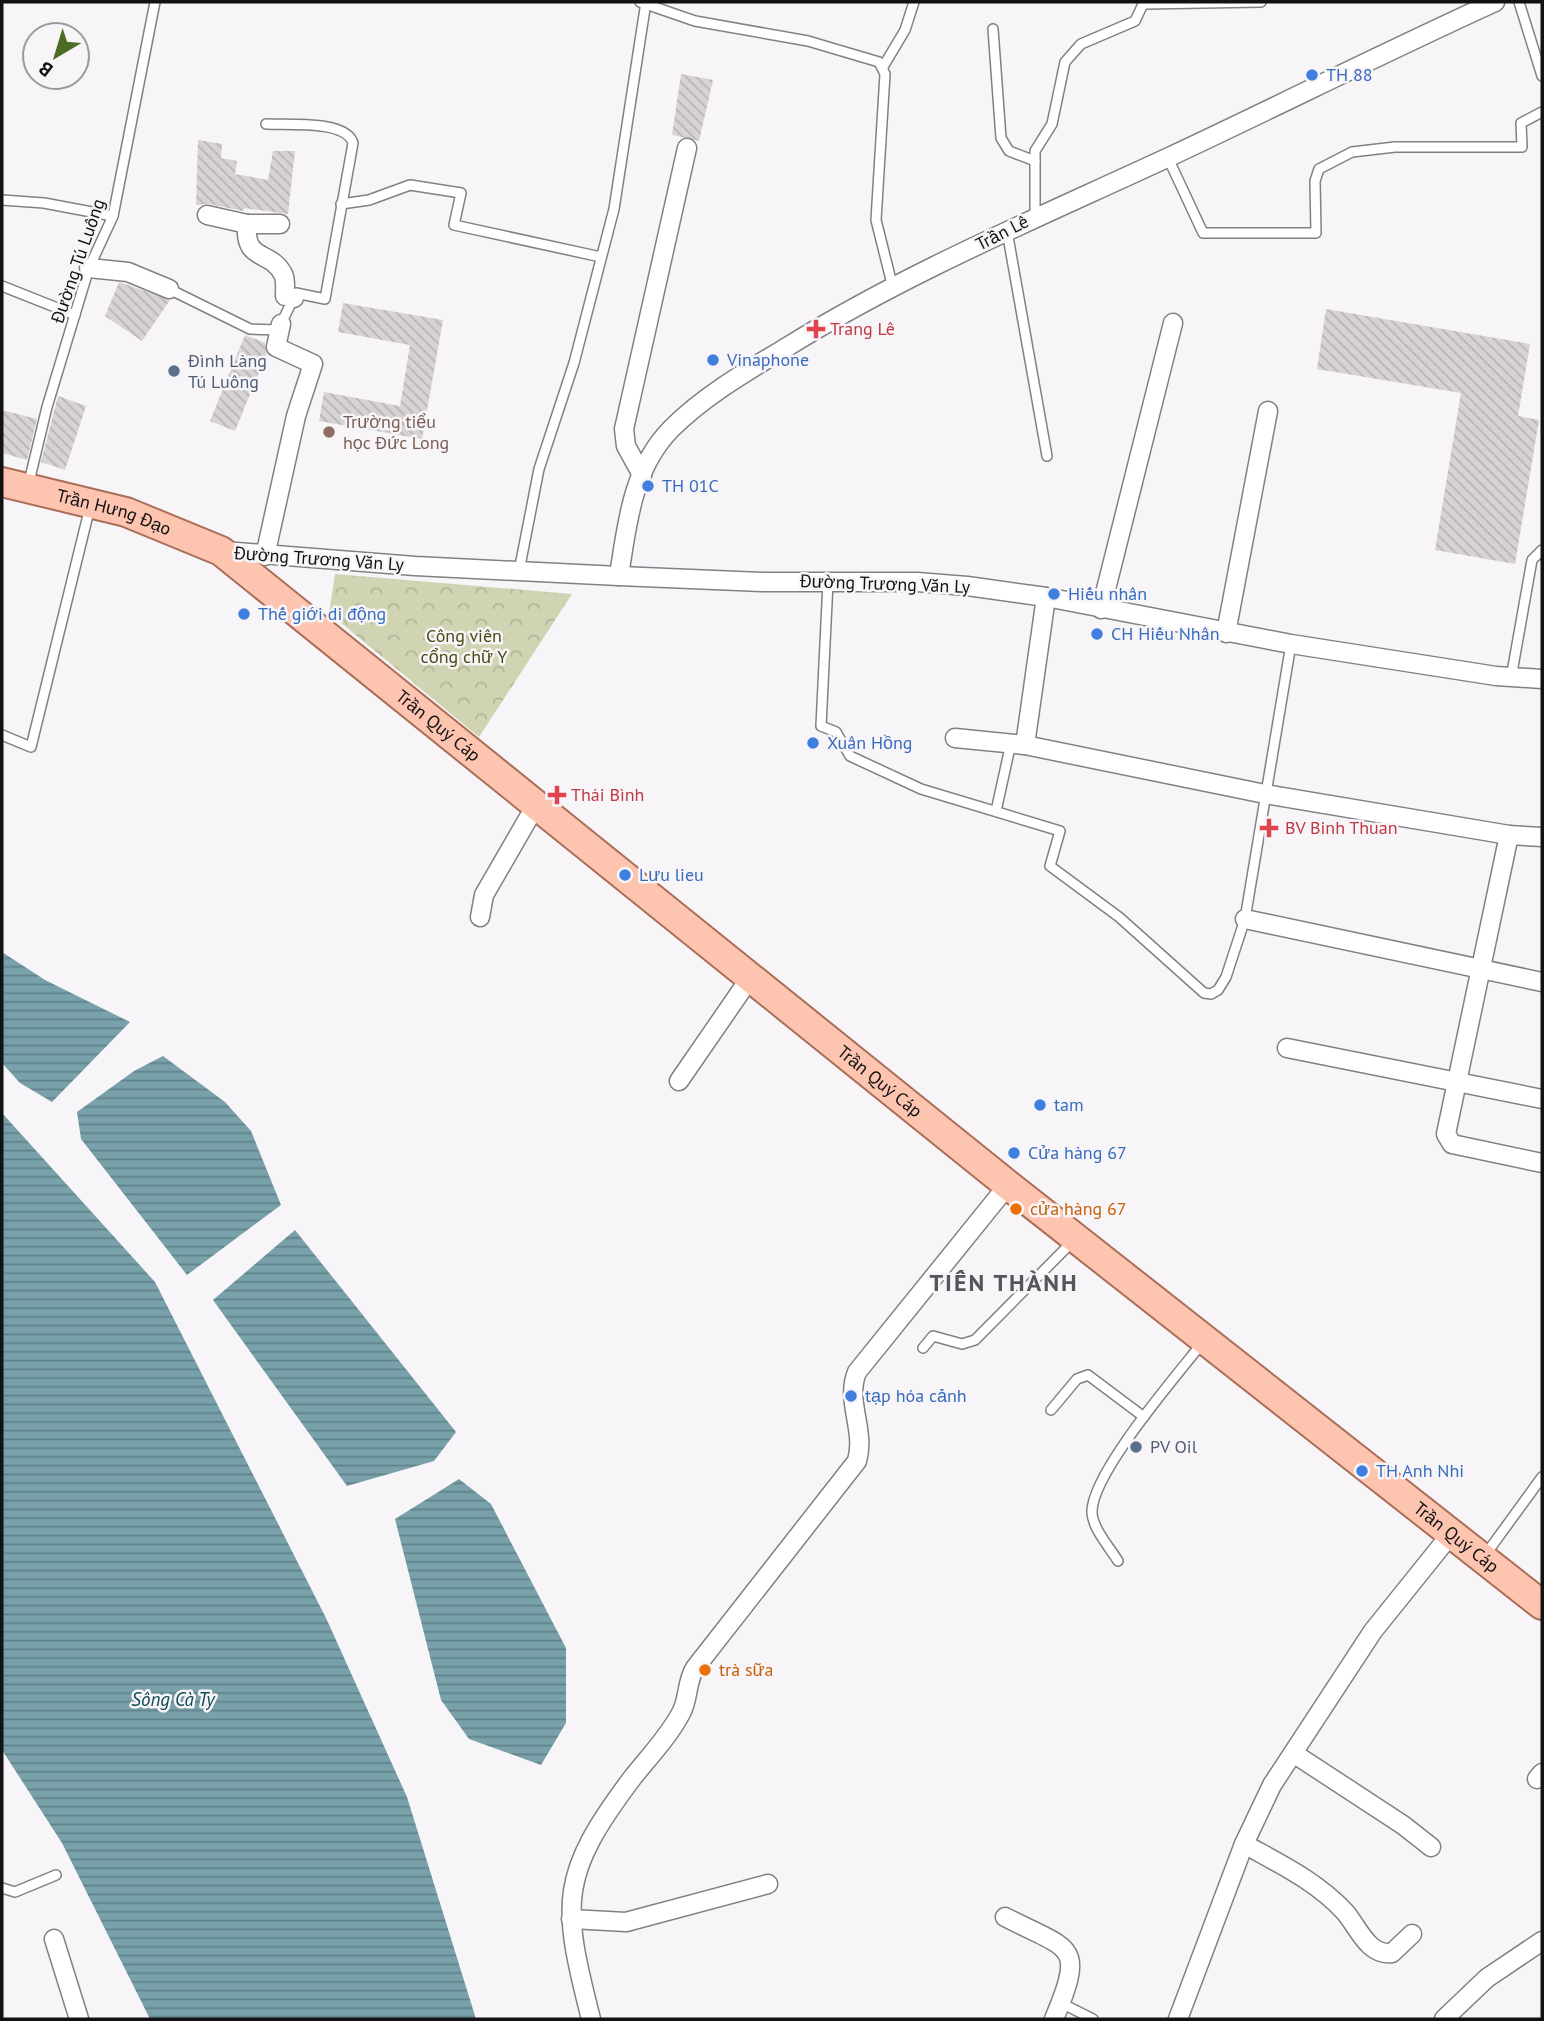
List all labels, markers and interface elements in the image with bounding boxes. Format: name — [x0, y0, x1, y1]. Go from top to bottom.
north arrow — [21, 21, 91, 91]
text: B — [34, 56, 57, 82]
place label: TH 88 — [1326, 63, 1373, 86]
marker: TH 88 — [1304, 67, 1320, 83]
street label: Đường Tú Luông — [45, 195, 110, 327]
street label: Trần Lê — [971, 210, 1032, 256]
place label: Trang Lê — [830, 317, 895, 340]
marker: Trang Lê — [808, 321, 824, 337]
place label: Vinaphone — [726, 348, 809, 371]
place label: Đình Làng Tú Luông — [187, 349, 267, 393]
marker: Vinaphone — [705, 352, 721, 368]
marker: Đình Làng Tú Luông — [166, 363, 182, 379]
place label: Trường tiểu học Đức Long — [343, 410, 449, 454]
marker: Trường tiểu học Đức Long — [321, 424, 337, 440]
place label: TH 01C — [662, 474, 719, 497]
marker: TH 01C — [640, 478, 656, 494]
street label: Trần Hưng Đạo — [54, 484, 175, 540]
street label: Đường Trương Văn Ly — [232, 541, 405, 576]
street label: Đường Trương Văn Ly — [799, 569, 971, 598]
place label: Hiếu nhân — [1068, 582, 1147, 605]
marker: Hiếu nhân — [1046, 586, 1062, 602]
place label: Thế giới di động — [258, 602, 386, 625]
marker: Thế giới di động — [236, 606, 252, 622]
place label: CH Hiếu Nhân — [1111, 622, 1220, 645]
park label: Công viên cổng chữ Y — [421, 624, 507, 668]
marker: CH Hiếu Nhân — [1089, 626, 1105, 642]
street label: Trần Quý Cáp — [391, 684, 485, 767]
place label: Xuân Hồng — [827, 731, 913, 754]
marker: Xuân Hồng — [805, 735, 821, 751]
place label: Thái Bình — [571, 783, 644, 806]
marker: Thái Bình — [549, 787, 565, 803]
place label: BV Binh Thuan — [1285, 816, 1398, 839]
marker: BV Binh Thuan — [1259, 818, 1279, 838]
place label: Lưu lieu — [639, 863, 704, 886]
marker: Lưu lieu — [617, 867, 633, 883]
street label: Trần Quý Cáp — [833, 1040, 927, 1122]
place label: tam — [1054, 1093, 1084, 1116]
marker: tam — [1032, 1097, 1048, 1113]
place label: Cửa hàng 67 — [1028, 1141, 1127, 1164]
marker: Cửa hàng 67 — [1006, 1145, 1022, 1161]
place label: cửa hàng 67 — [1030, 1197, 1127, 1220]
marker: cửa hàng 67 — [1008, 1201, 1024, 1217]
district label: TIẾN THÀNH — [929, 1267, 1079, 1298]
place label: tạp hóa cảnh — [865, 1384, 967, 1407]
marker: tạp hóa cảnh — [843, 1388, 859, 1404]
place label: PV Oil — [1150, 1435, 1198, 1458]
marker: PV Oil — [1128, 1439, 1144, 1455]
place label: TH Anh Nhi — [1376, 1459, 1464, 1482]
marker: TH Anh Nhi — [1354, 1463, 1370, 1479]
street label: Trần Quý Cáp — [1409, 1496, 1504, 1578]
place label: trà sữa — [719, 1658, 774, 1681]
marker: trà sữa — [697, 1662, 713, 1678]
water label: Sông Cà Ty — [131, 1687, 216, 1711]

